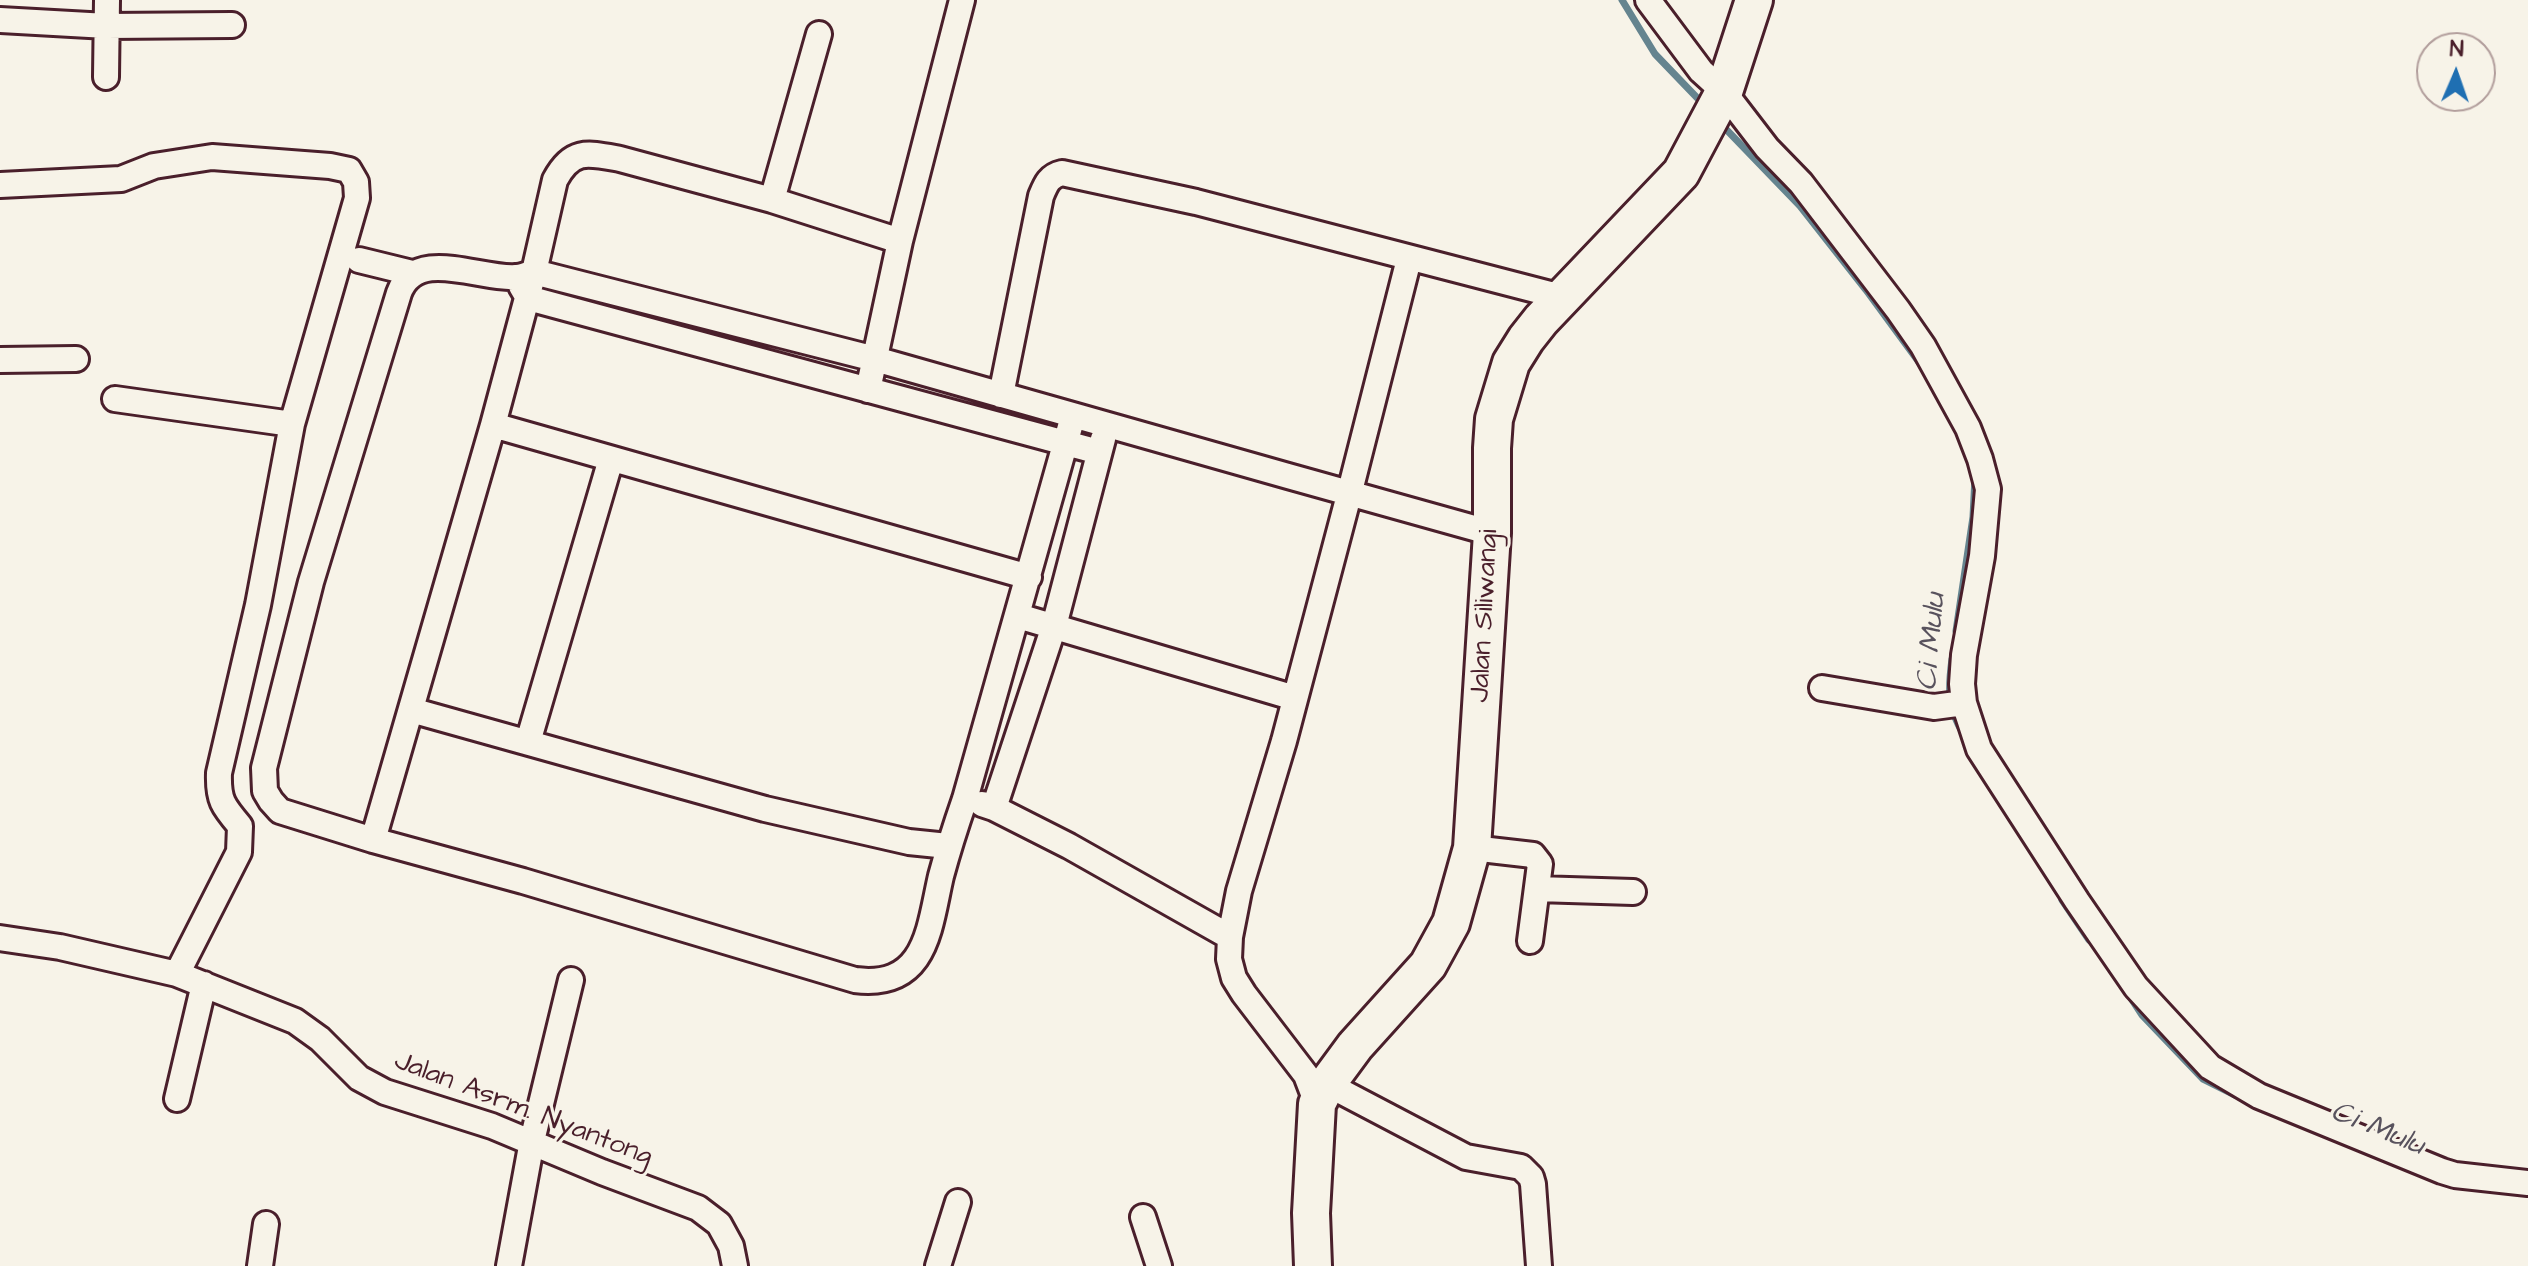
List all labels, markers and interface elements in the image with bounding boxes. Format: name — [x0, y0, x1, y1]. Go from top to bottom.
north arrow — [2416, 32, 2496, 112]
text: N — [2449, 34, 2464, 65]
street label: Jalan Siliwangi — [1465, 529, 1507, 703]
water label: Ci Mulu — [1911, 592, 1955, 692]
street label: Jalan Asrm. Nyantong — [389, 1045, 657, 1175]
water label: Ci Mulu — [2325, 1095, 2429, 1165]

